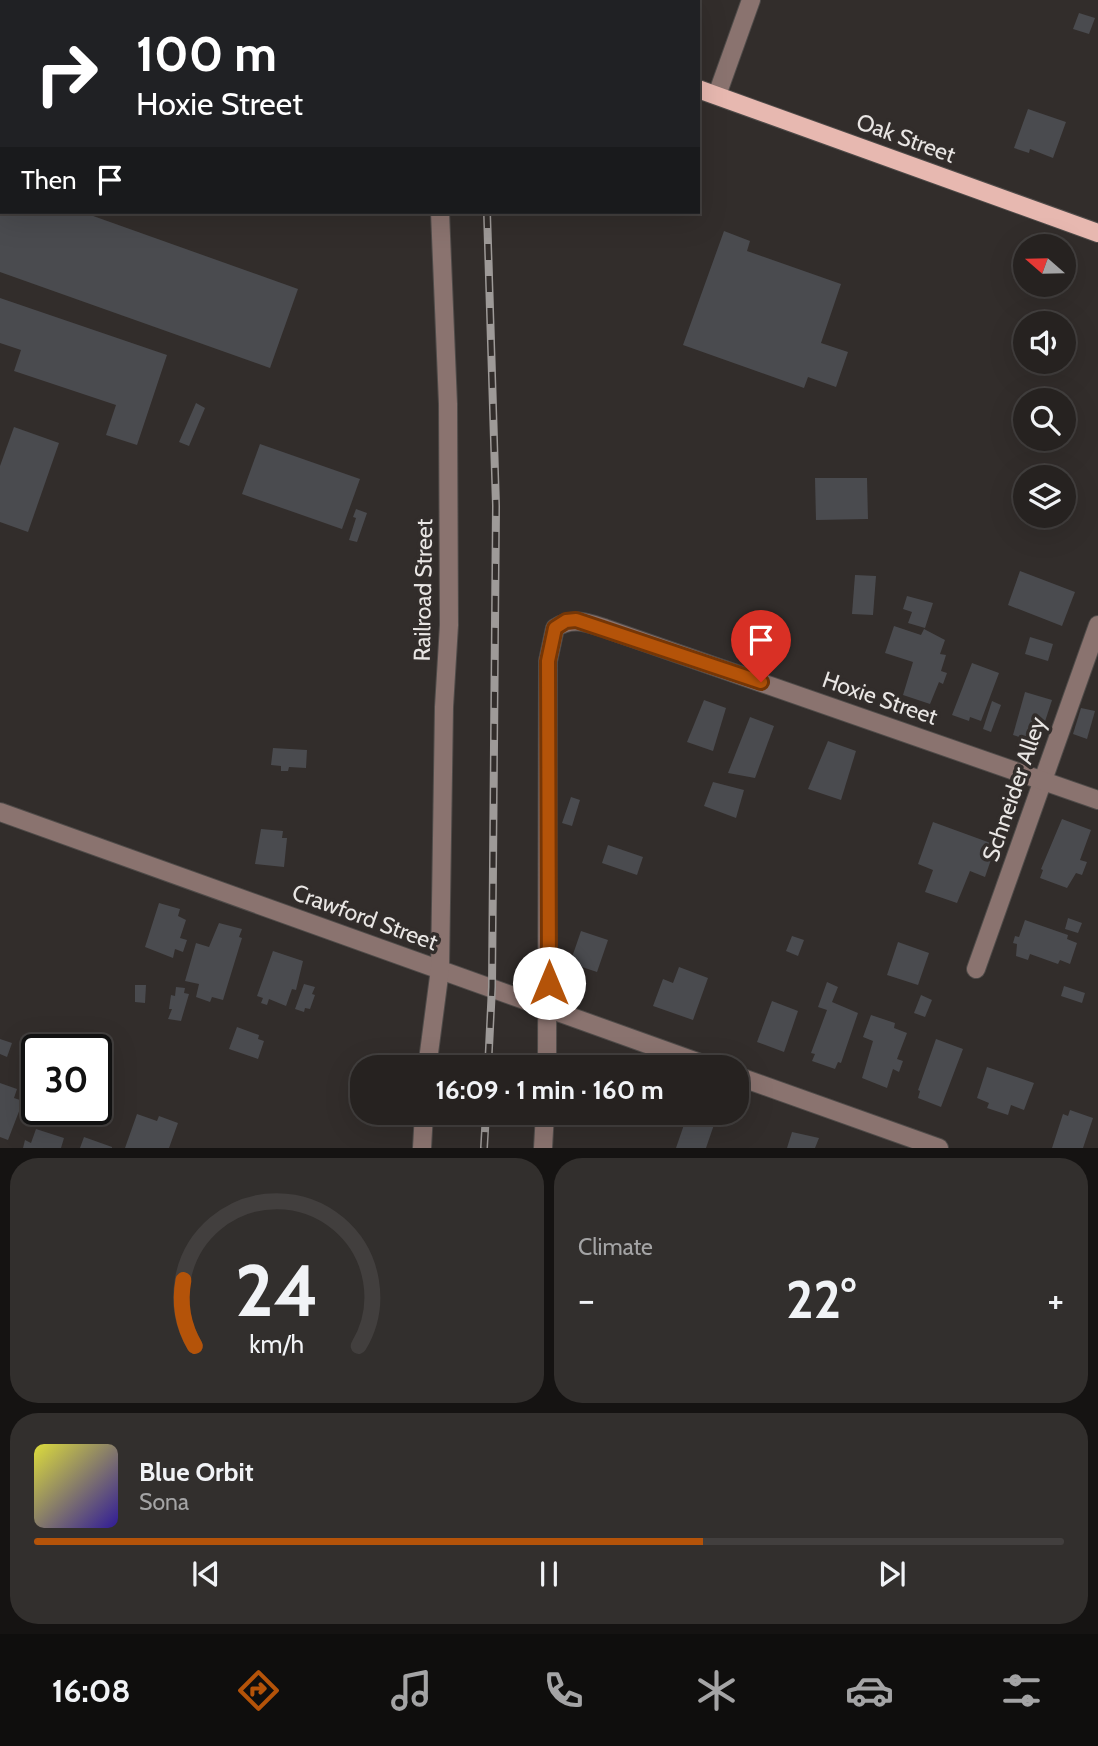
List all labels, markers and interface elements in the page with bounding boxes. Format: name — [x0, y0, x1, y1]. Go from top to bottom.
text: 100 m — [136, 24, 277, 83]
icon: right — [21, 28, 112, 119]
text: Hoxie Street — [136, 84, 303, 123]
street label: Oak Street — [853, 107, 959, 169]
icon: arrive — [91, 161, 129, 199]
text: Then — [21, 164, 77, 196]
north arrow — [1013, 234, 1076, 298]
map controls — [1013, 234, 1076, 528]
button: sound — [1013, 311, 1076, 374]
button: search — [1013, 388, 1076, 451]
button: layers — [1013, 465, 1076, 528]
street label: Railroad Street — [408, 518, 438, 662]
pin — [731, 610, 791, 682]
icon: arrive — [742, 621, 780, 659]
street label: Hoxie Street — [819, 665, 942, 731]
street label: Schneider Alley — [976, 713, 1052, 865]
street label: Crawford Street — [289, 878, 442, 956]
position arrow — [512, 946, 586, 1020]
speed limit sign: 30 — [21, 1034, 112, 1125]
text: 16:09 · 1 min · 160 m — [435, 1074, 664, 1106]
text: Climate — [578, 1233, 653, 1261]
text: 24 — [235, 1247, 319, 1335]
text: 22° — [786, 1268, 856, 1331]
text: − — [578, 1276, 595, 1323]
text: + — [1047, 1276, 1064, 1323]
text: km/h — [250, 1329, 304, 1359]
text: Blue Orbit — [139, 1456, 254, 1488]
text: Sona — [139, 1488, 189, 1516]
icon: previous — [187, 1555, 225, 1593]
icon: pause — [530, 1555, 568, 1593]
icon: next — [873, 1555, 911, 1593]
icon: directions — [234, 1666, 283, 1715]
icon: music — [387, 1666, 436, 1715]
icon: phone — [539, 1666, 588, 1715]
icon: climate — [692, 1666, 741, 1715]
icon: car — [845, 1666, 894, 1715]
icon: filters — [997, 1666, 1046, 1715]
text: 16:08 — [52, 1671, 131, 1710]

